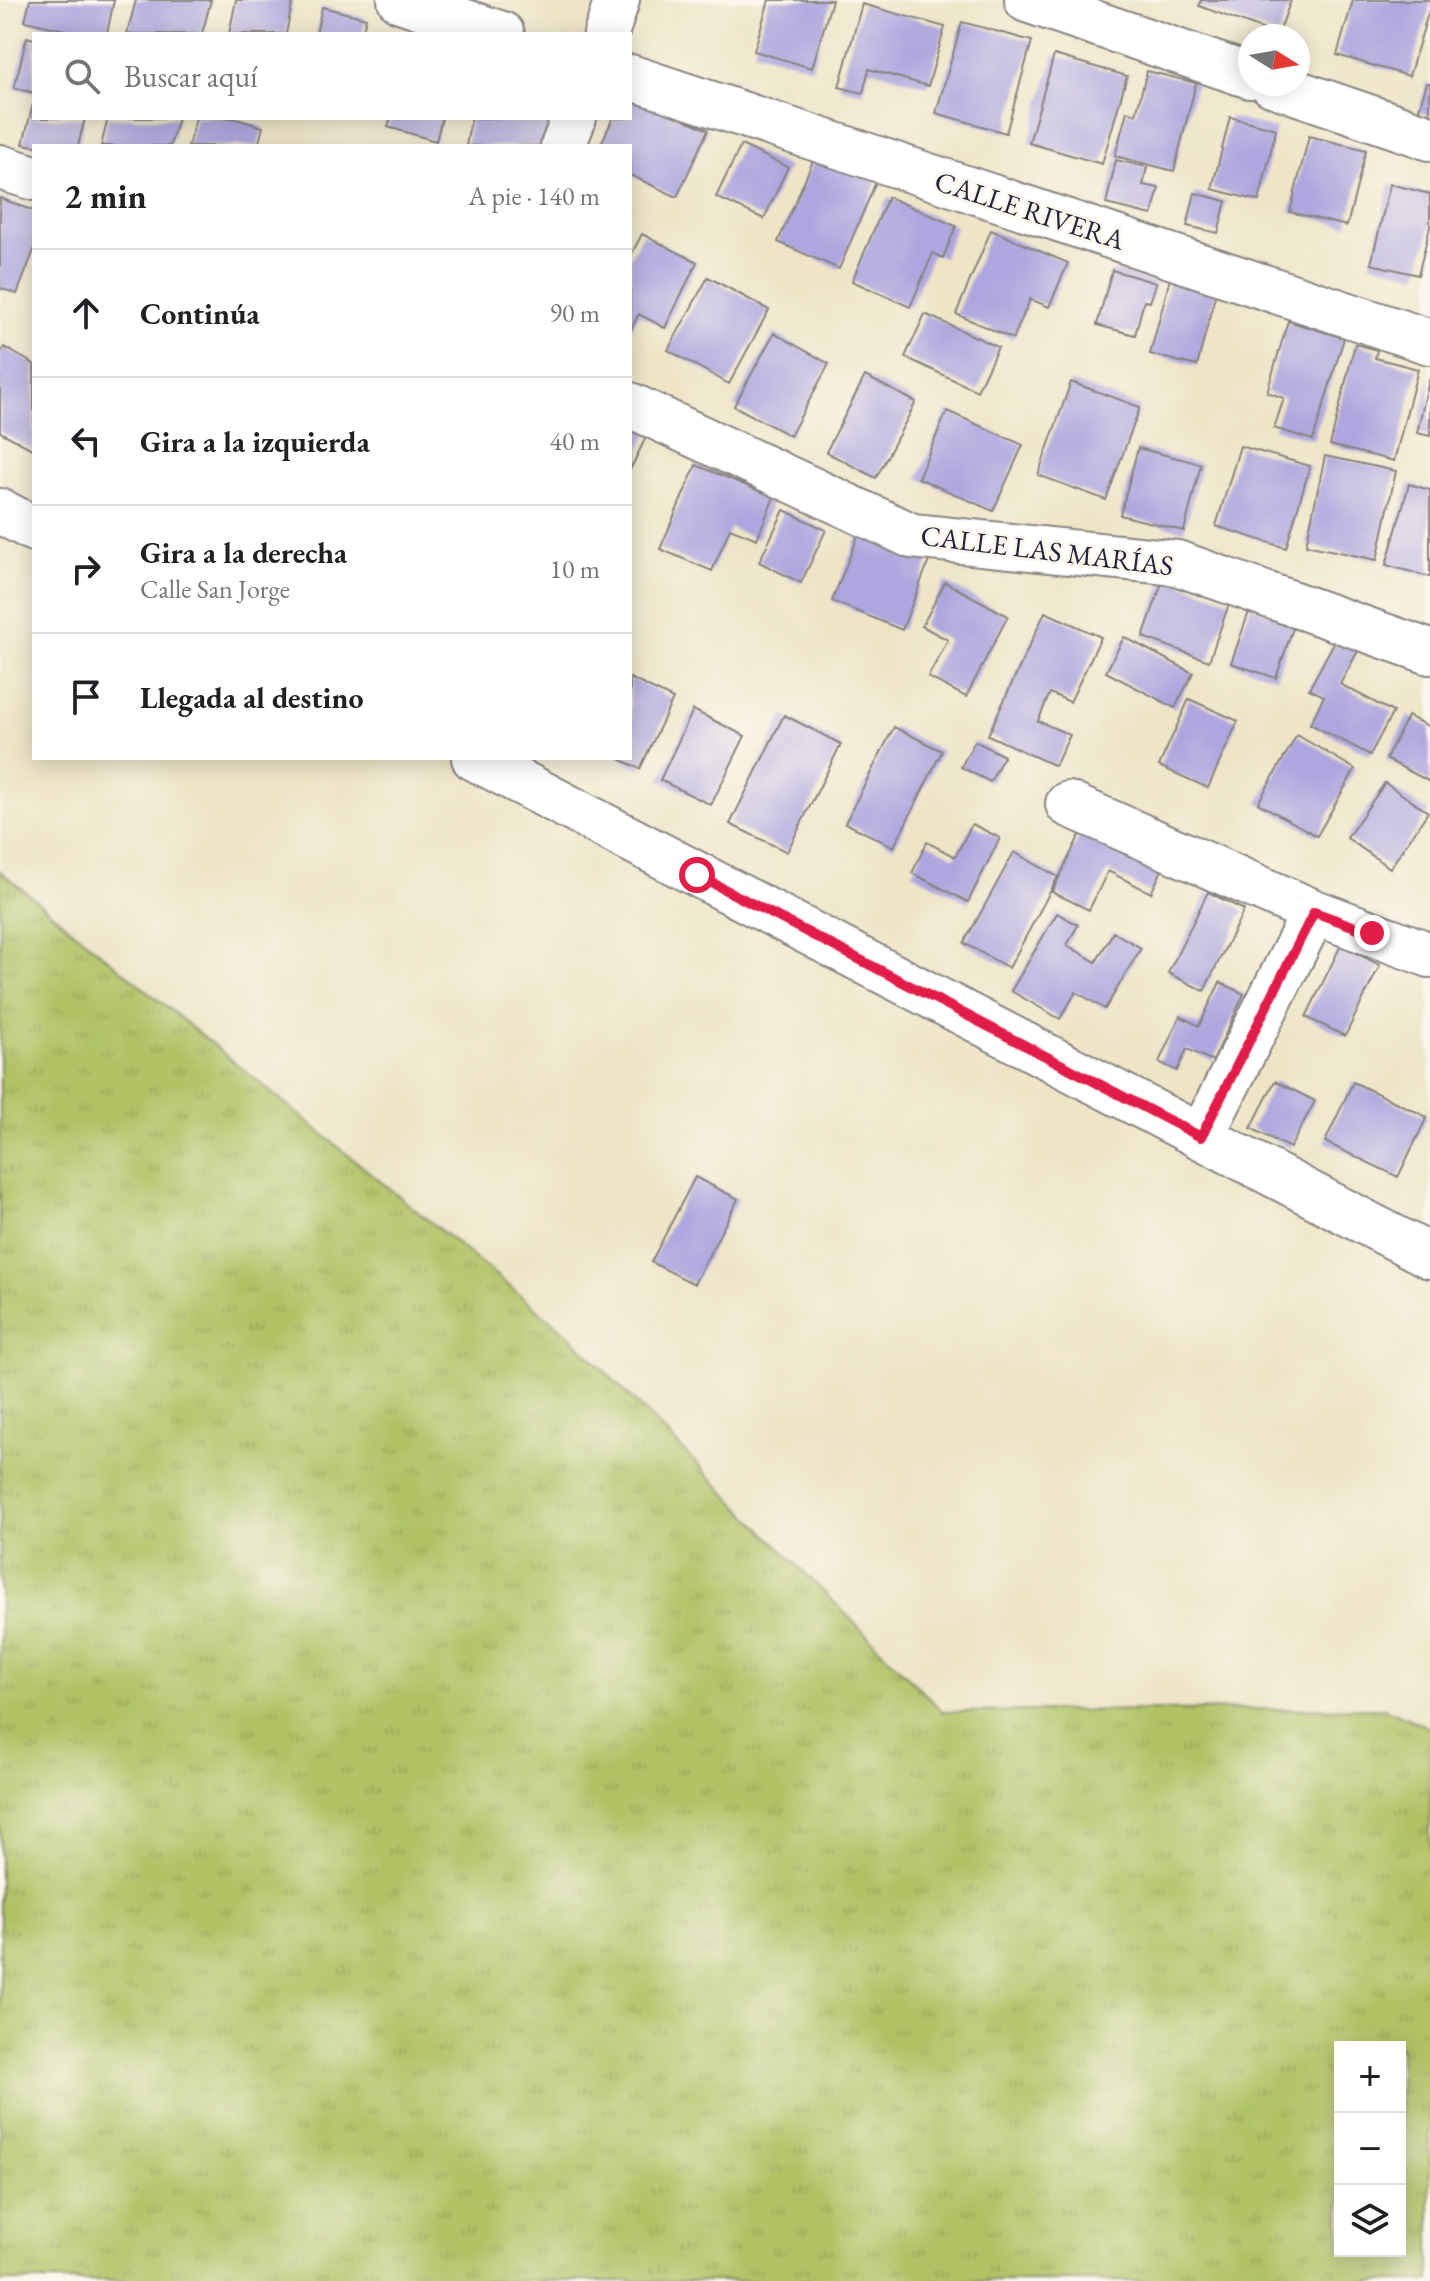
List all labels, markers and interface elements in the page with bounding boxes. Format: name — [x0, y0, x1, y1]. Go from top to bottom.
north arrow — [1238, 24, 1310, 96]
search box — [32, 32, 632, 120]
icon: search — [60, 54, 104, 98]
text: Buscar aquí — [124, 57, 258, 96]
street label: CALLE RIVERA — [930, 162, 1130, 258]
text: 2 min — [64, 174, 147, 218]
text: A pie · 140 m — [468, 179, 600, 213]
icon: ahead — [64, 291, 108, 335]
text: Continúa — [140, 294, 260, 333]
text: 90 m — [550, 296, 600, 330]
icon: left — [64, 419, 108, 463]
text: Gira a la izquierda — [140, 422, 370, 461]
text: 40 m — [550, 424, 600, 458]
street label: CALLE LAS MARÍAS — [919, 517, 1175, 583]
text: Gira a la derecha — [140, 533, 347, 572]
icon: right — [64, 547, 108, 591]
text: 10 m — [550, 552, 600, 586]
text: Calle San Jorge — [140, 572, 290, 606]
icon: arrive — [64, 675, 108, 719]
text: Llegada al destino — [140, 678, 364, 717]
route start — [679, 857, 715, 893]
route end — [1354, 915, 1390, 951]
map controls — [1334, 2041, 1406, 2257]
button: + — [1334, 2041, 1406, 2113]
button: − — [1334, 2113, 1406, 2185]
button: layers — [1334, 2185, 1406, 2257]

